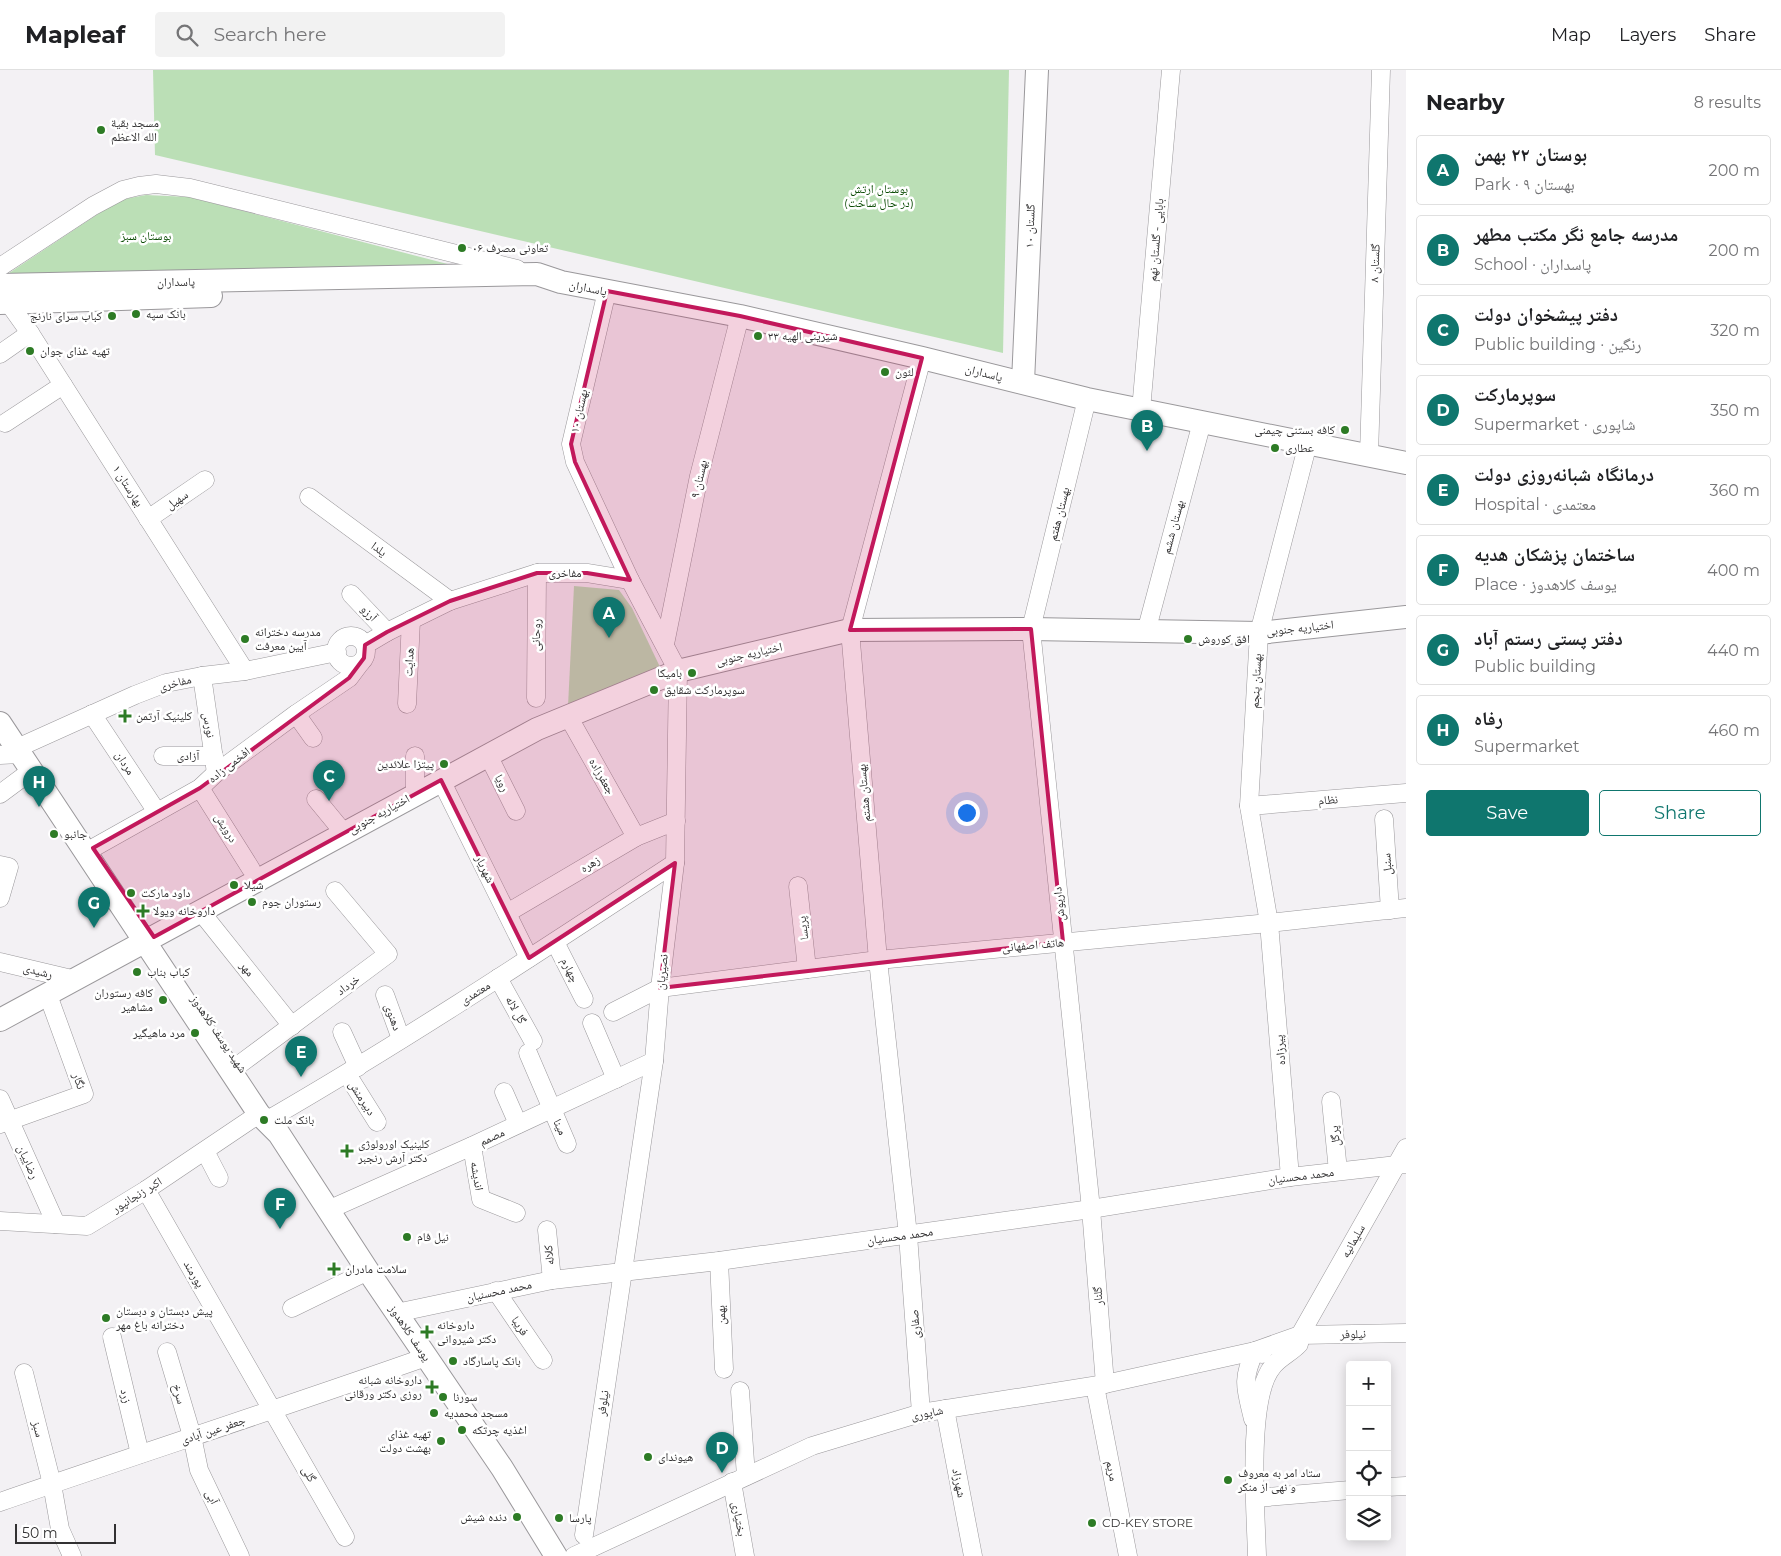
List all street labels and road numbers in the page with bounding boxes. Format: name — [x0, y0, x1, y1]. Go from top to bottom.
street label: بابایی - گلستان نهم — [1144, 198, 1168, 282]
street label: گلستان ۱۰ — [1021, 204, 1038, 248]
street label: گلستان ۸ — [1366, 243, 1383, 283]
street label: پاسداران — [157, 274, 196, 289]
street label: پاسداران — [568, 277, 609, 299]
street label: پاسداران — [964, 361, 1005, 385]
street label: بهستان ١٠ — [566, 388, 591, 434]
street label: بهستان ٩ — [687, 458, 711, 500]
street label: بهارستان ١ — [109, 462, 147, 510]
street label: بهستان هفتم — [1045, 485, 1073, 543]
street label: سهیل — [163, 487, 191, 513]
street label: بهستان ششم — [1158, 498, 1188, 556]
street label: یلدا — [368, 538, 390, 560]
street label: مفاخری — [548, 565, 582, 580]
street label: آرزو — [358, 601, 382, 625]
street label: اختیاریه جنوبی — [1265, 616, 1335, 639]
street label: روحانی — [528, 618, 543, 651]
street label: اختیاریه جنوبی — [714, 639, 784, 669]
street label: هدایت — [400, 647, 417, 677]
street label: بهستان پنجم — [1247, 653, 1265, 709]
street label: مفاخری — [157, 671, 193, 694]
street label: نورس — [200, 711, 219, 739]
street label: افخمی زاده — [205, 743, 253, 786]
street label: مردان — [112, 748, 139, 777]
street label: آزادی — [177, 748, 200, 763]
street label: جعفرزاده — [586, 755, 619, 797]
street label: بهستان هشتم — [853, 763, 875, 823]
street label: رویا — [492, 772, 513, 794]
street label: اختیاریه جنوبی — [345, 791, 412, 837]
street label: نظام — [1317, 791, 1339, 809]
street label: درویش — [212, 810, 241, 845]
street label: شهریار — [472, 852, 499, 885]
street label: زهره — [577, 852, 603, 875]
street label: سنبل — [1378, 852, 1395, 876]
street label: داریوش — [1049, 886, 1068, 922]
street label: پریسا — [794, 915, 812, 941]
street label: هاتف اصفهانی — [1001, 934, 1065, 955]
street label: نصیریان — [652, 953, 671, 991]
street label: چهارم — [557, 955, 583, 985]
street label: مهر — [236, 957, 258, 979]
street label: رشیدی — [22, 960, 55, 982]
street label: خرداد — [333, 971, 363, 998]
street label: معتمدی — [457, 978, 493, 1008]
street label: شهید یوسف کلاهدوز — [187, 991, 251, 1076]
street label: گل لاله — [503, 993, 530, 1026]
street label: دهنوی — [382, 1001, 405, 1032]
street label: پیرزاده — [1271, 1034, 1289, 1066]
street label: نگار — [69, 1070, 89, 1091]
street label: دبیرمنش — [345, 1077, 379, 1118]
street label: مینا — [550, 1116, 571, 1137]
street label: مصمم — [477, 1124, 507, 1150]
street label: پرگل — [1326, 1124, 1343, 1147]
street label: رضاییان — [14, 1142, 43, 1182]
street label: اندیشه — [468, 1160, 487, 1192]
street label: محمد محسنیان — [1267, 1164, 1335, 1187]
street label: اکبر زنجانپور — [108, 1173, 165, 1217]
street label: سلیمانیه — [1337, 1221, 1368, 1260]
street label: محمد محسنیان — [866, 1223, 934, 1248]
street label: کلاله — [540, 1244, 557, 1266]
street label: پورمند — [181, 1257, 208, 1291]
street label: محمد محسنیان — [465, 1276, 533, 1305]
street label: گلنار — [1089, 1286, 1106, 1307]
street label: یوسف کلاهدوز — [385, 1301, 435, 1364]
street label: بهمن — [712, 1305, 729, 1325]
street label: صفاری — [906, 1309, 923, 1339]
street label: فریبا — [508, 1313, 532, 1339]
street label: نیلوفر — [1339, 1326, 1366, 1341]
street label: سرخ — [169, 1382, 190, 1406]
street label: زرد — [118, 1387, 135, 1405]
street label: نیلوفر — [593, 1389, 612, 1418]
street label: شاپوری — [909, 1402, 945, 1423]
street label: جعفر عین آبادی — [178, 1412, 248, 1447]
street label: سبز — [29, 1418, 48, 1439]
street label: مریم — [1102, 1459, 1122, 1483]
street label: گلی — [299, 1463, 320, 1485]
street label: شهرزاد — [949, 1467, 970, 1499]
street label: آبی — [202, 1487, 223, 1508]
street label: بختیاری — [729, 1500, 750, 1538]

